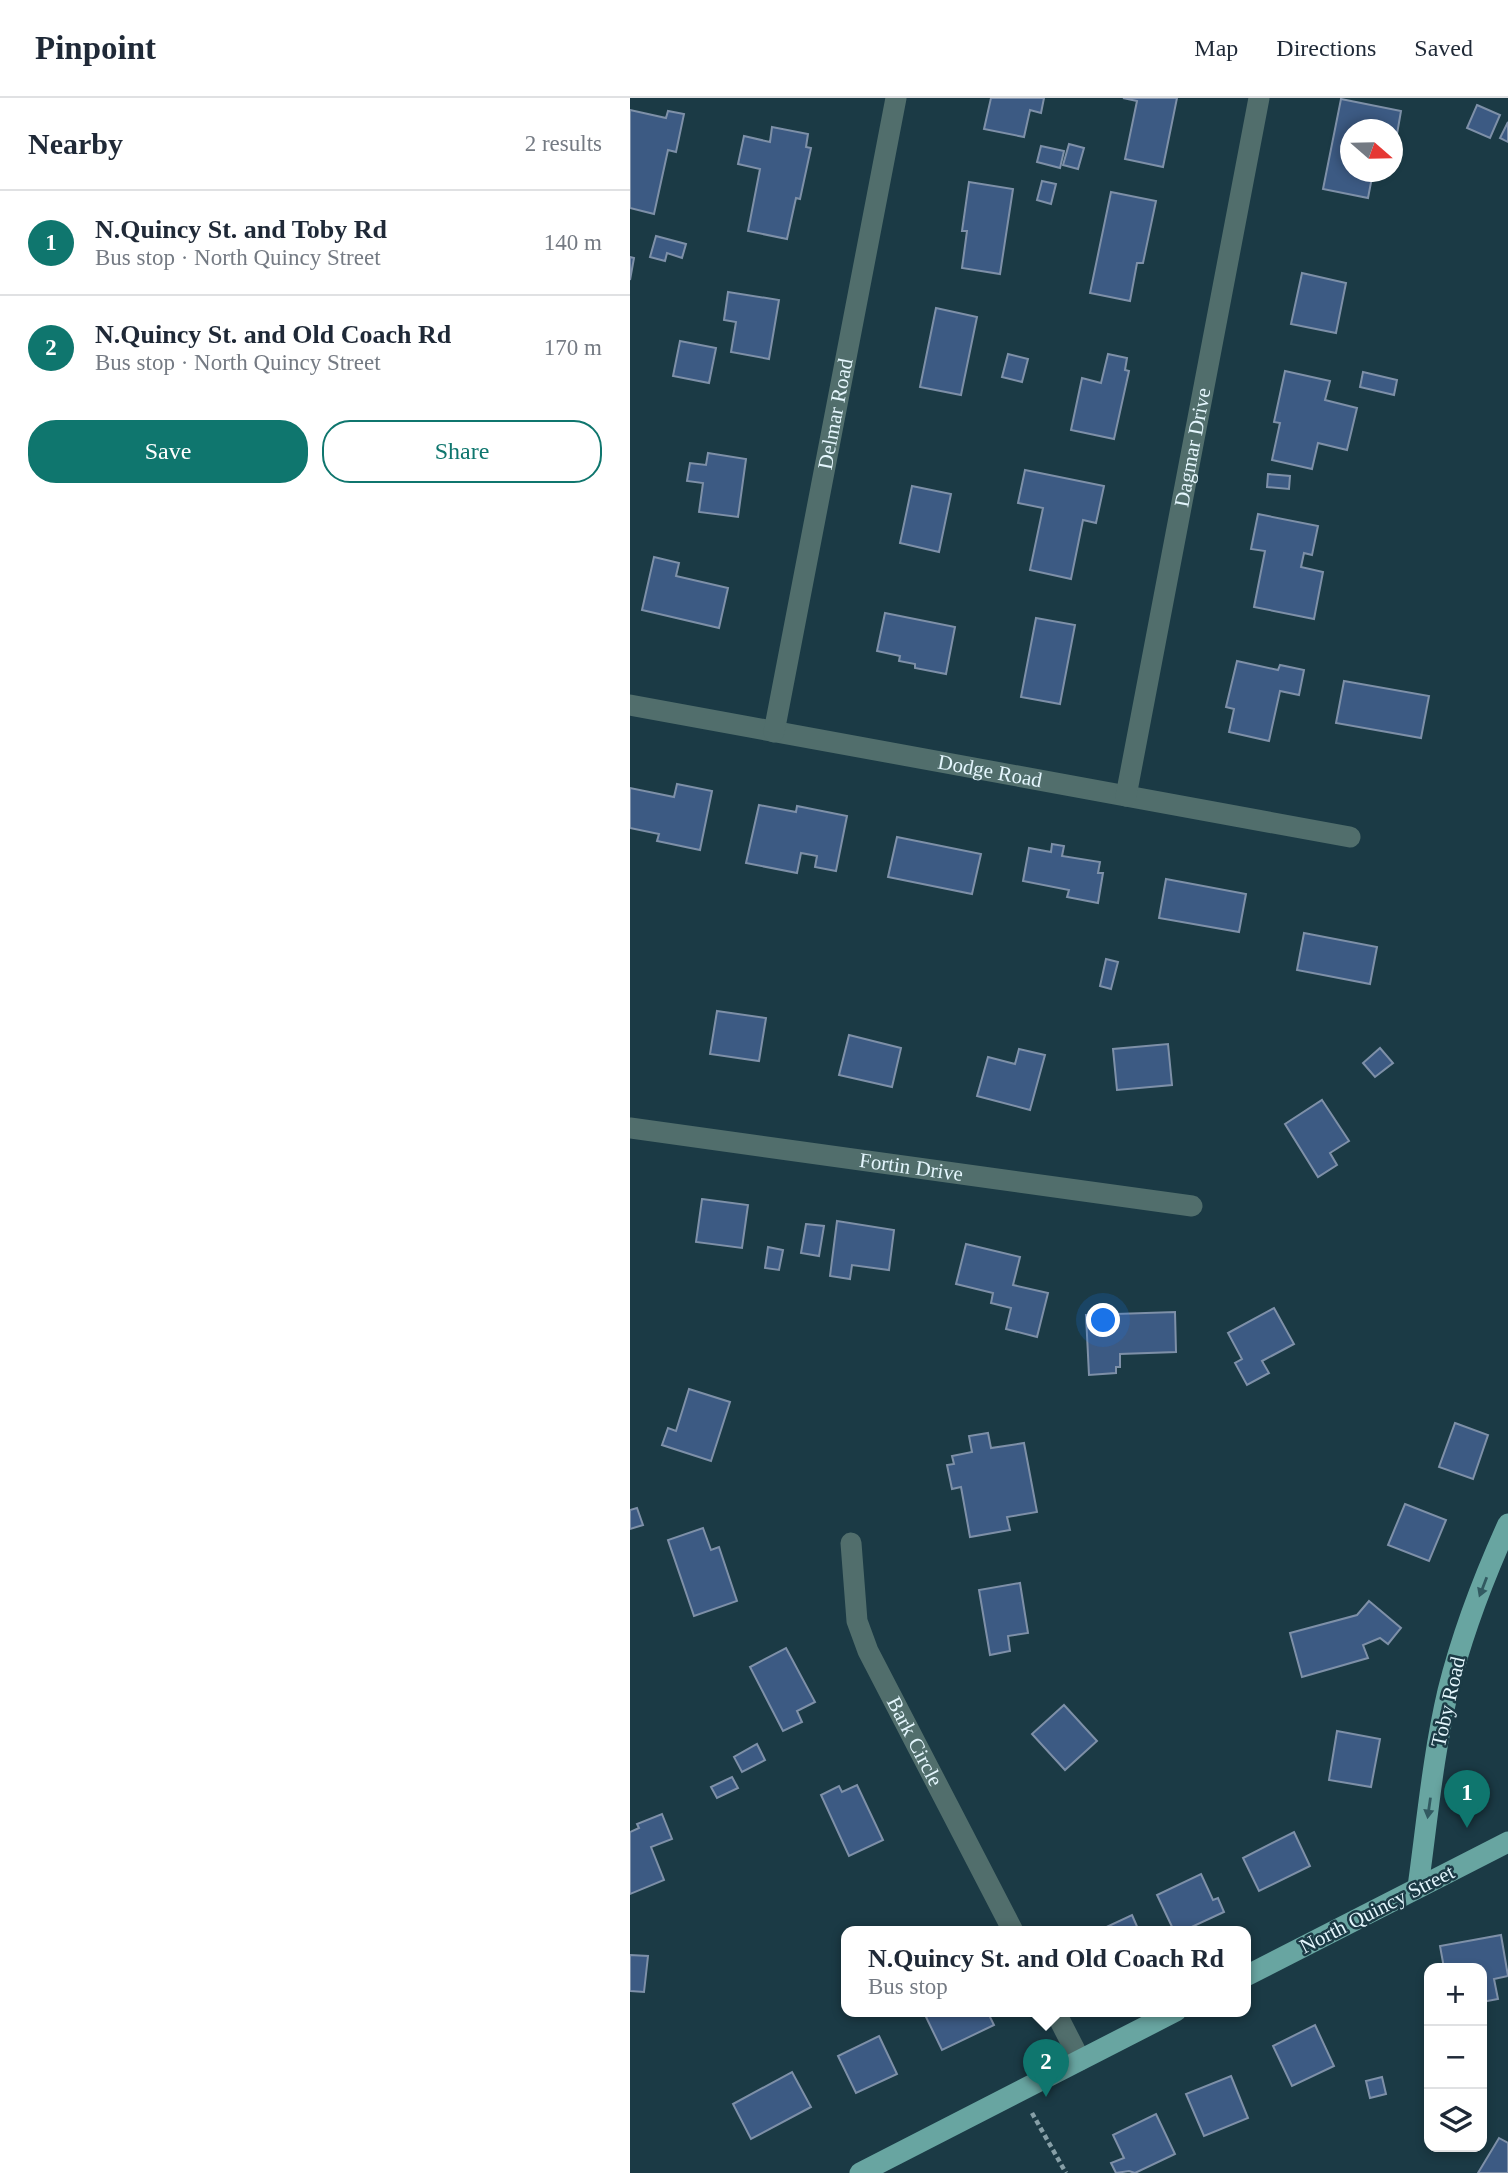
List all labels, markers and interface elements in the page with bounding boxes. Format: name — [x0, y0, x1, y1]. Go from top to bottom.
text: Pinpoint — [35, 30, 156, 66]
text: Map — [1194, 35, 1238, 61]
text: Directions — [1276, 35, 1376, 61]
text: Saved — [1414, 35, 1473, 61]
north arrow — [1340, 119, 1403, 182]
text: Nearby — [28, 127, 123, 160]
text: 2 results — [525, 131, 602, 156]
text: N.Quincy St. and Toby Rd — [95, 215, 387, 244]
text: 1 — [45, 230, 57, 255]
text: 140 m — [544, 230, 602, 255]
text: Bus stop · North Quincy Street — [95, 245, 381, 270]
text: N.Quincy St. and Old Coach Rd — [95, 320, 451, 349]
text: 2 — [45, 335, 57, 360]
text: 170 m — [544, 335, 602, 360]
text: Bus stop · North Quincy Street — [95, 350, 381, 375]
street label: Delmar Road — [813, 356, 858, 471]
street label: Dagmar Drive — [1169, 386, 1216, 509]
button: Save — [28, 420, 308, 483]
button: Share — [322, 420, 602, 483]
street label: Dodge Road — [936, 750, 1045, 792]
street label: Fortin Drive — [858, 1148, 965, 1186]
your location — [1086, 1303, 1120, 1337]
one-way arrow — [1477, 1577, 1488, 1598]
street label: Toby Road — [1426, 1654, 1470, 1750]
street label: Bark Circle — [882, 1693, 948, 1790]
pin: 1 — [1444, 1770, 1490, 1828]
one-way arrow — [1423, 1797, 1434, 1819]
street label: North Quincy Street — [1296, 1860, 1458, 1958]
popup — [841, 1926, 1251, 2017]
text: N.Quincy St. and Old Coach Rd — [868, 1944, 1224, 1973]
map controls — [1424, 1963, 1487, 2152]
button: + — [1424, 1963, 1487, 2026]
text: Bus stop — [868, 1974, 948, 1999]
button: − — [1424, 2026, 1487, 2089]
pin: 2 — [1023, 2039, 1069, 2097]
button: layers — [1424, 2089, 1487, 2152]

